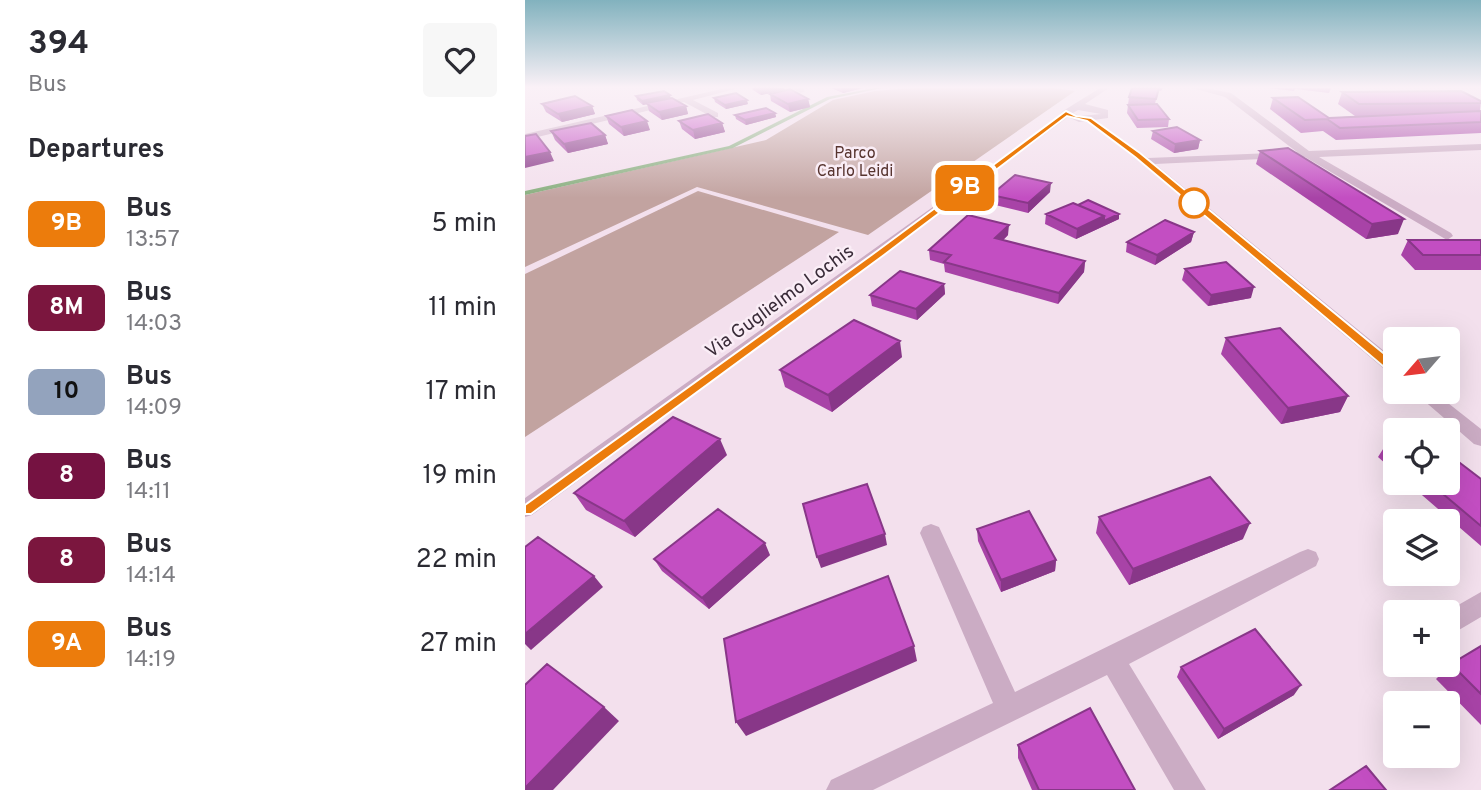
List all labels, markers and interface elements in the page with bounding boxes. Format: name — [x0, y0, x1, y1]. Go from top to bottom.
button: heart — [423, 23, 497, 97]
text: 394 — [28, 24, 89, 66]
text: Bus — [28, 71, 67, 100]
text: Departures — [28, 134, 165, 167]
park label: Parco Carlo Leidi — [817, 144, 893, 182]
line badge: 9B — [933, 165, 997, 211]
text: 9B — [949, 173, 981, 203]
unlabelled marker — [1179, 188, 1209, 218]
text: Bus — [126, 193, 172, 226]
text: 5 min — [431, 208, 497, 241]
text: 9B — [51, 209, 82, 239]
text: 13:57 — [126, 226, 180, 255]
street label: Via Guglielmo Lochis — [701, 240, 859, 364]
text: Bus — [126, 277, 172, 310]
text: 11 min — [428, 292, 497, 325]
text: 8M — [49, 293, 84, 323]
text: 14:03 — [126, 310, 182, 339]
north arrow — [1383, 327, 1459, 404]
map controls — [1383, 327, 1460, 768]
text: Bus — [126, 361, 172, 394]
text: 17 min — [425, 376, 497, 409]
text: 10 — [54, 377, 79, 407]
text: 14:09 — [126, 394, 182, 423]
button: locate — [1383, 418, 1460, 495]
text: Bus — [126, 445, 172, 478]
text: 19 min — [422, 460, 497, 493]
text: 8 — [59, 461, 74, 491]
text: 14:11 — [126, 478, 171, 507]
button: layers — [1383, 509, 1460, 586]
text: Bus — [126, 529, 172, 562]
text: 22 min — [416, 544, 497, 577]
text: 8 — [59, 545, 74, 575]
text: 14:14 — [126, 562, 176, 591]
button: + — [1383, 600, 1460, 677]
text: Bus — [126, 613, 172, 646]
text: 27 min — [419, 628, 497, 661]
text: 9A — [51, 629, 82, 659]
text: 14:19 — [126, 646, 176, 675]
button: − — [1383, 691, 1460, 768]

